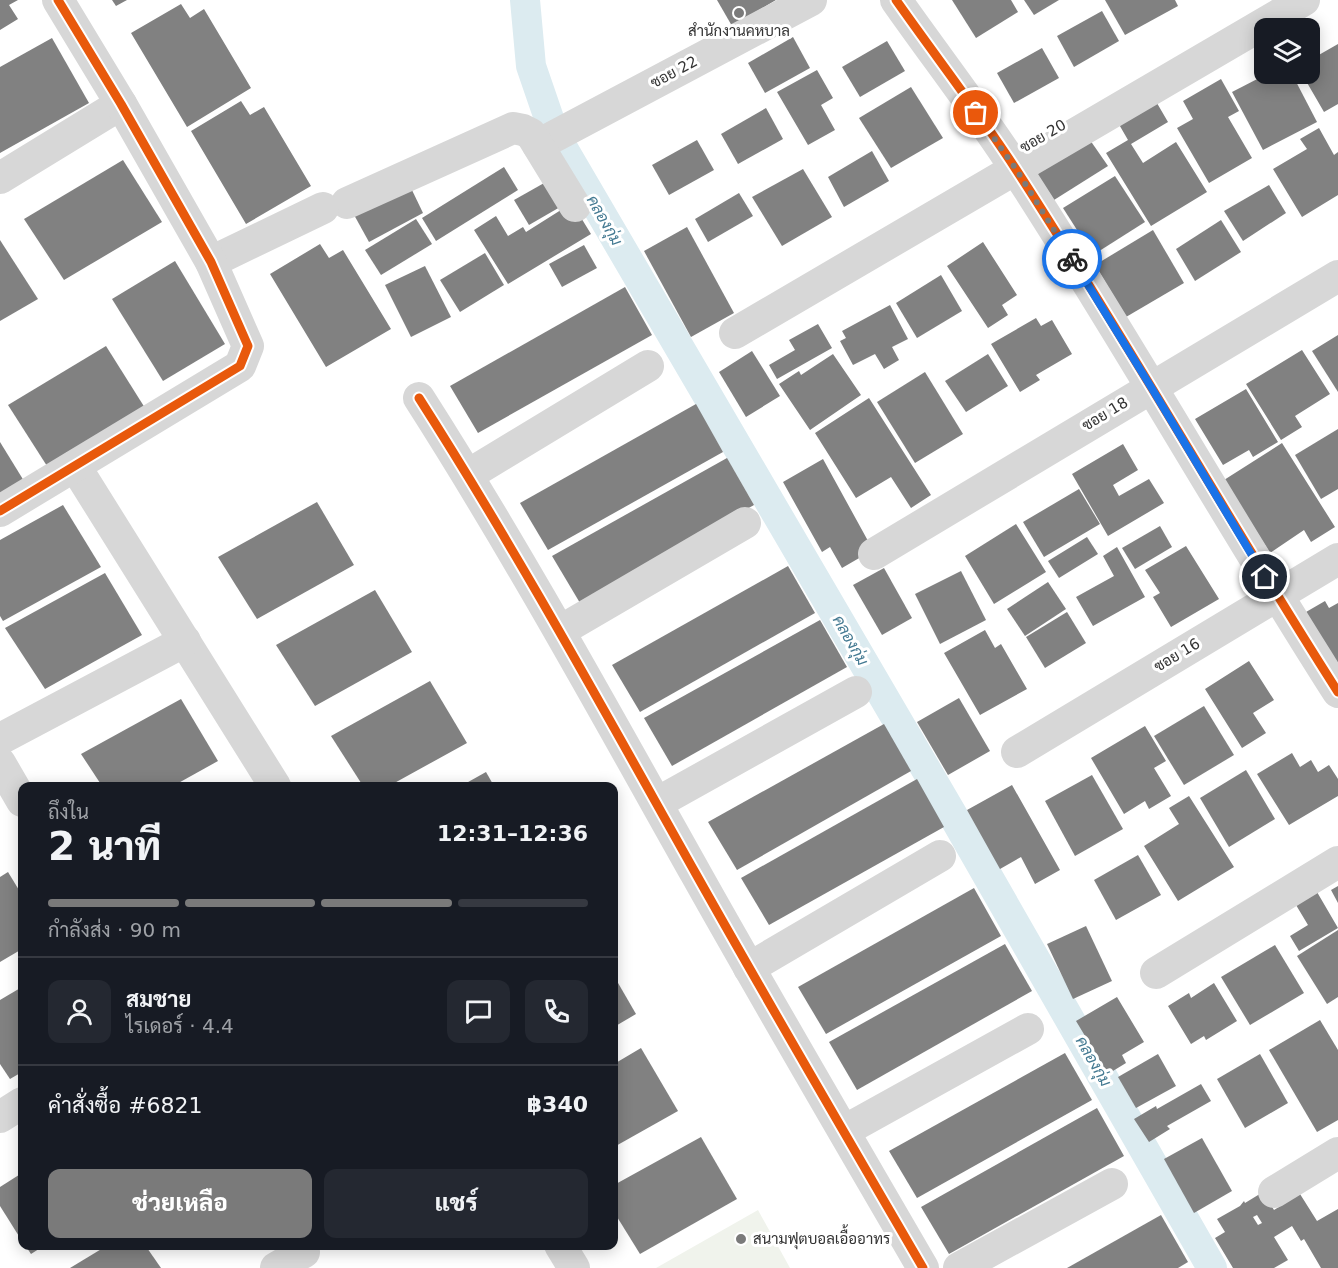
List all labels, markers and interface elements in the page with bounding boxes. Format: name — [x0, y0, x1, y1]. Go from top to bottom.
marker: สำนักงานคหบาล — [732, 6, 746, 20]
map controls — [1254, 18, 1320, 84]
button: layers — [1254, 18, 1320, 84]
place label: สำนักงานคหบาล — [688, 22, 790, 40]
street label: ซอย 22 — [647, 52, 701, 92]
pin — [950, 87, 1001, 138]
icon: bag — [959, 96, 992, 129]
street label: ซอย 20 — [1017, 116, 1069, 156]
water label: คลองกุ่ม — [581, 191, 627, 250]
courier — [1042, 229, 1102, 289]
icon: bike — [1056, 243, 1089, 276]
street label: ซอย 18 — [1079, 393, 1131, 435]
pin — [1239, 551, 1290, 602]
icon: home — [1248, 560, 1281, 593]
water label: คลองกุ่ม — [827, 611, 873, 670]
street label: ซอย 16 — [1151, 634, 1203, 676]
text: ถึงใน — [48, 800, 89, 824]
text: 12:31–12:36 — [437, 821, 588, 846]
text: 2 นาที — [48, 824, 161, 869]
text: กำลังส่ง · 90 m — [48, 918, 181, 942]
button: person — [48, 980, 111, 1043]
button: chat — [447, 980, 510, 1043]
button: phone — [525, 980, 588, 1043]
text: สมชาย — [126, 987, 192, 1012]
text: ไรเดอร์ · 4.4 — [126, 1014, 234, 1038]
water label: คลองกุ่ม — [1070, 1032, 1116, 1091]
text: ฿340 — [527, 1092, 588, 1117]
text: คำสั่งซื้อ #6821 — [48, 1093, 203, 1118]
button: ช่วยเหลือ — [48, 1169, 312, 1238]
button: แชร์ — [324, 1169, 588, 1238]
place label: สนามฟุตบอลเอื้ออาทร — [753, 1224, 890, 1250]
marker: สนามฟุตบอลเอื้ออาทร — [734, 1232, 748, 1246]

